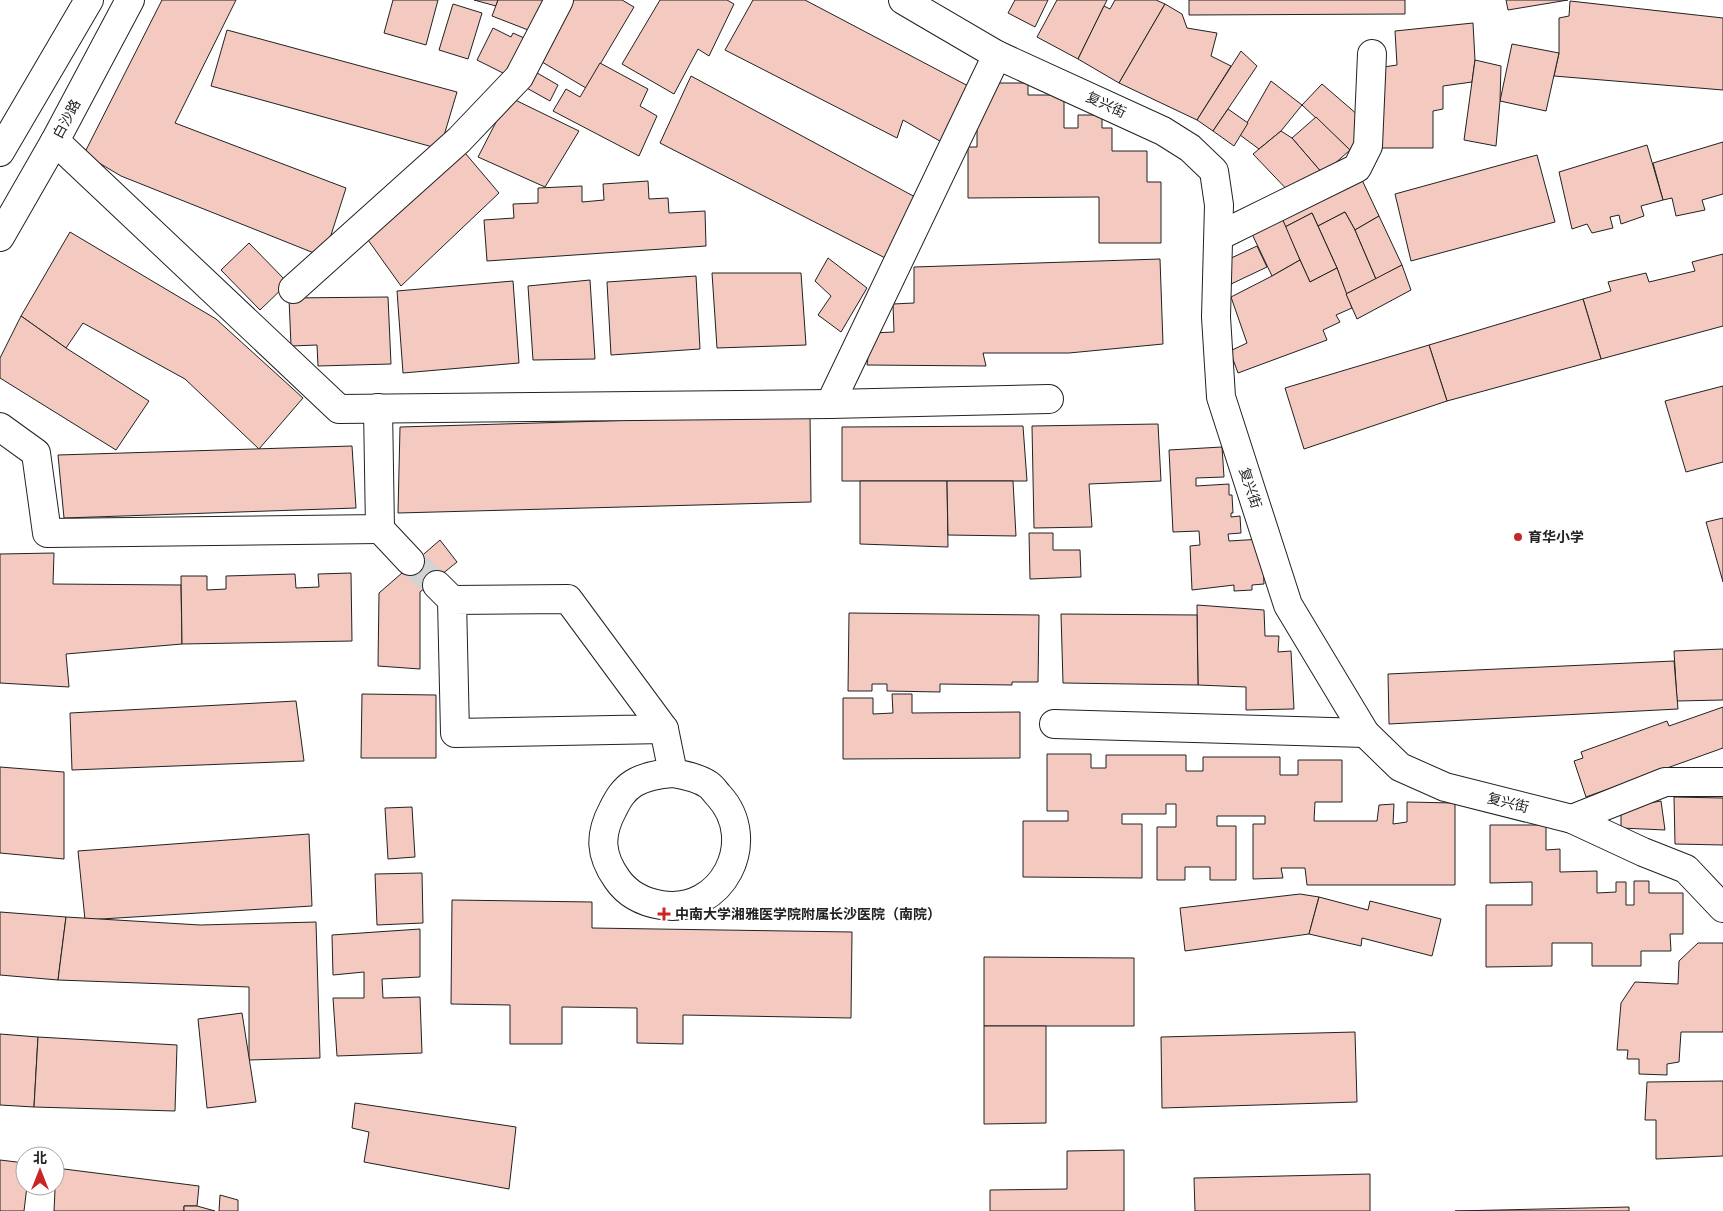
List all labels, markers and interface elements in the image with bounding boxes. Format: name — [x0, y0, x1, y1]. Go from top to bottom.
street label: 复兴街 — [1083, 88, 1129, 122]
street label: 白沙路 — [50, 96, 84, 142]
street label: 复兴街 — [1235, 465, 1265, 511]
place label: 育华小学 — [1528, 529, 1584, 546]
marker: 育华小学 — [1512, 531, 1524, 543]
street label: 复兴街 — [1486, 790, 1530, 816]
place label: 中南大学湘雅医学院附属长沙医院（南院） — [675, 906, 941, 923]
marker: 中南大学湘雅医学院附属长沙医院（南院） — [657, 907, 671, 921]
north arrow — [15, 1146, 65, 1196]
text: 北 — [33, 1150, 47, 1167]

